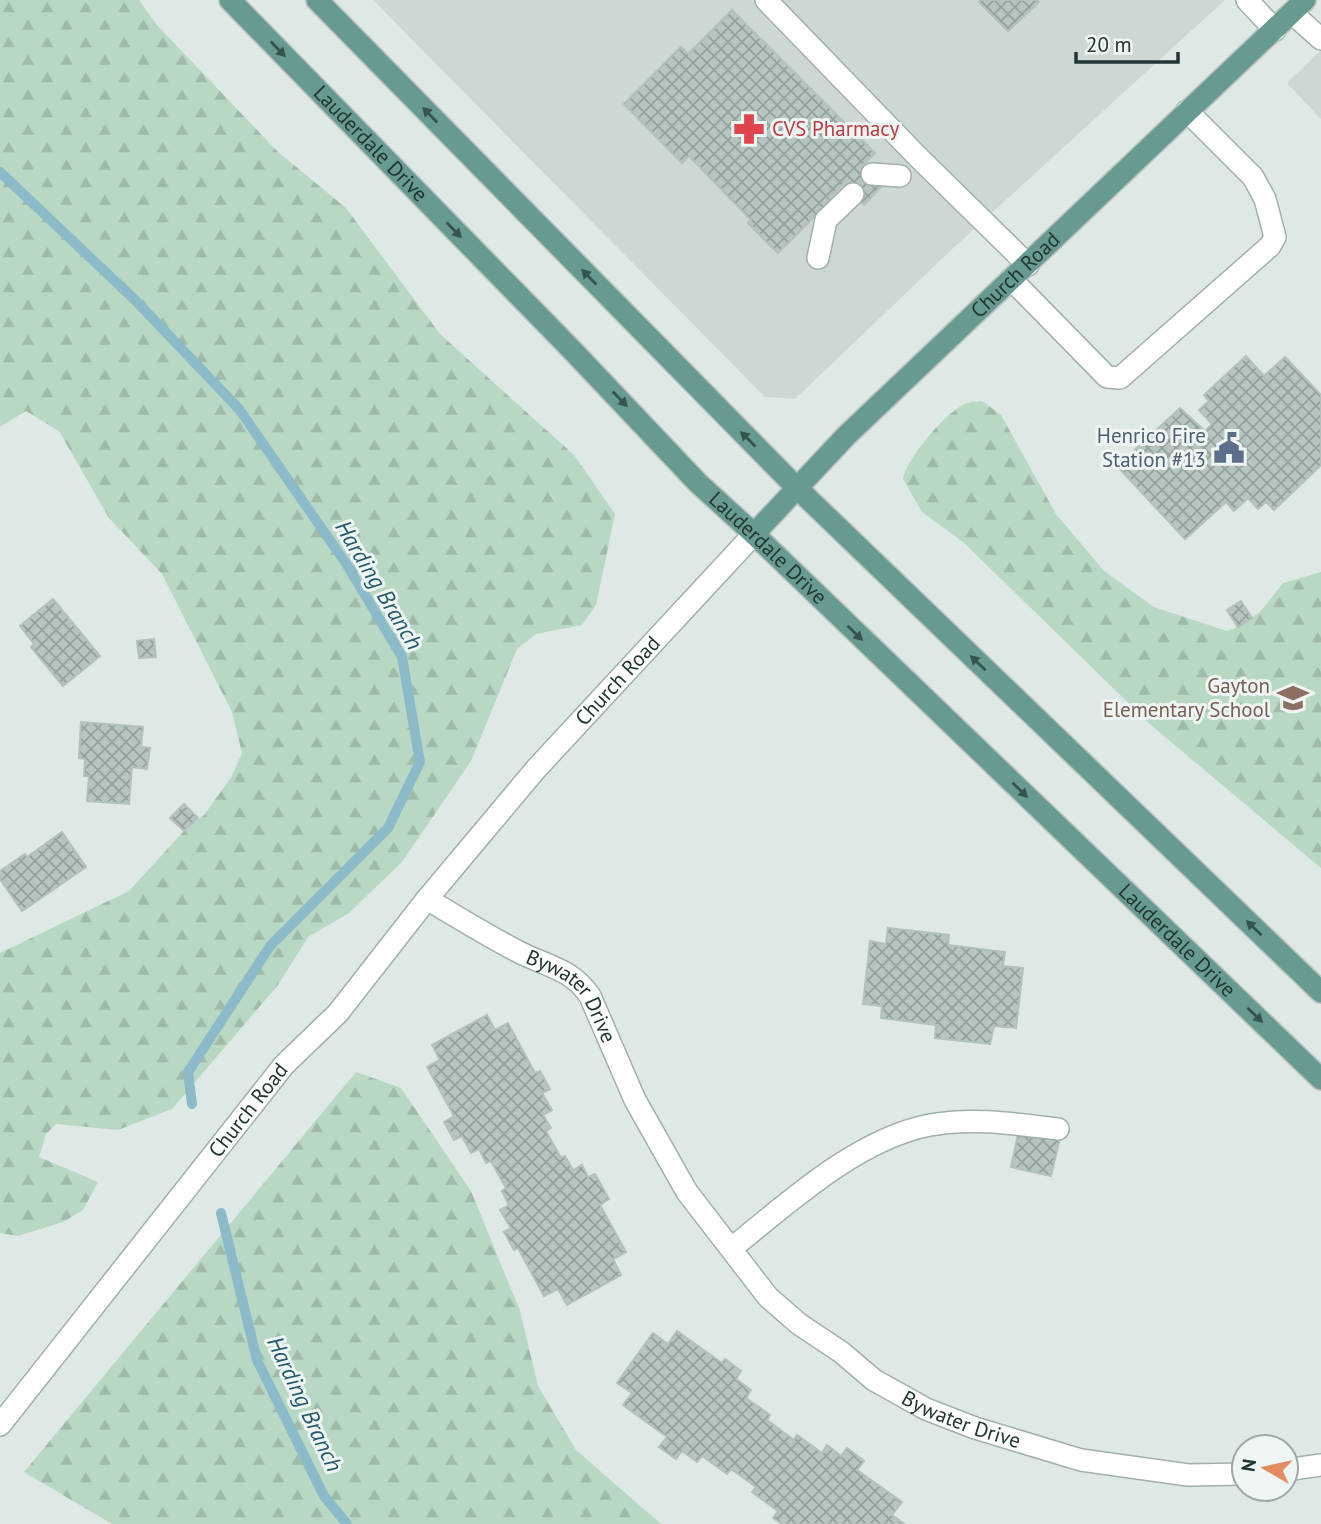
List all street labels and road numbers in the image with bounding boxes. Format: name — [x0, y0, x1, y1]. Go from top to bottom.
street label: Lauderdale Drive — [308, 79, 434, 207]
street label: Church Road — [965, 226, 1065, 323]
street label: Lauderdale Drive — [703, 486, 833, 610]
street label: Church Road — [569, 630, 666, 731]
street label: Lauderdale Drive — [1113, 878, 1242, 1003]
street label: Bywater Drive — [522, 943, 623, 1047]
street label: Church Road — [202, 1057, 294, 1163]
street label: Bywater Drive — [897, 1384, 1024, 1454]

